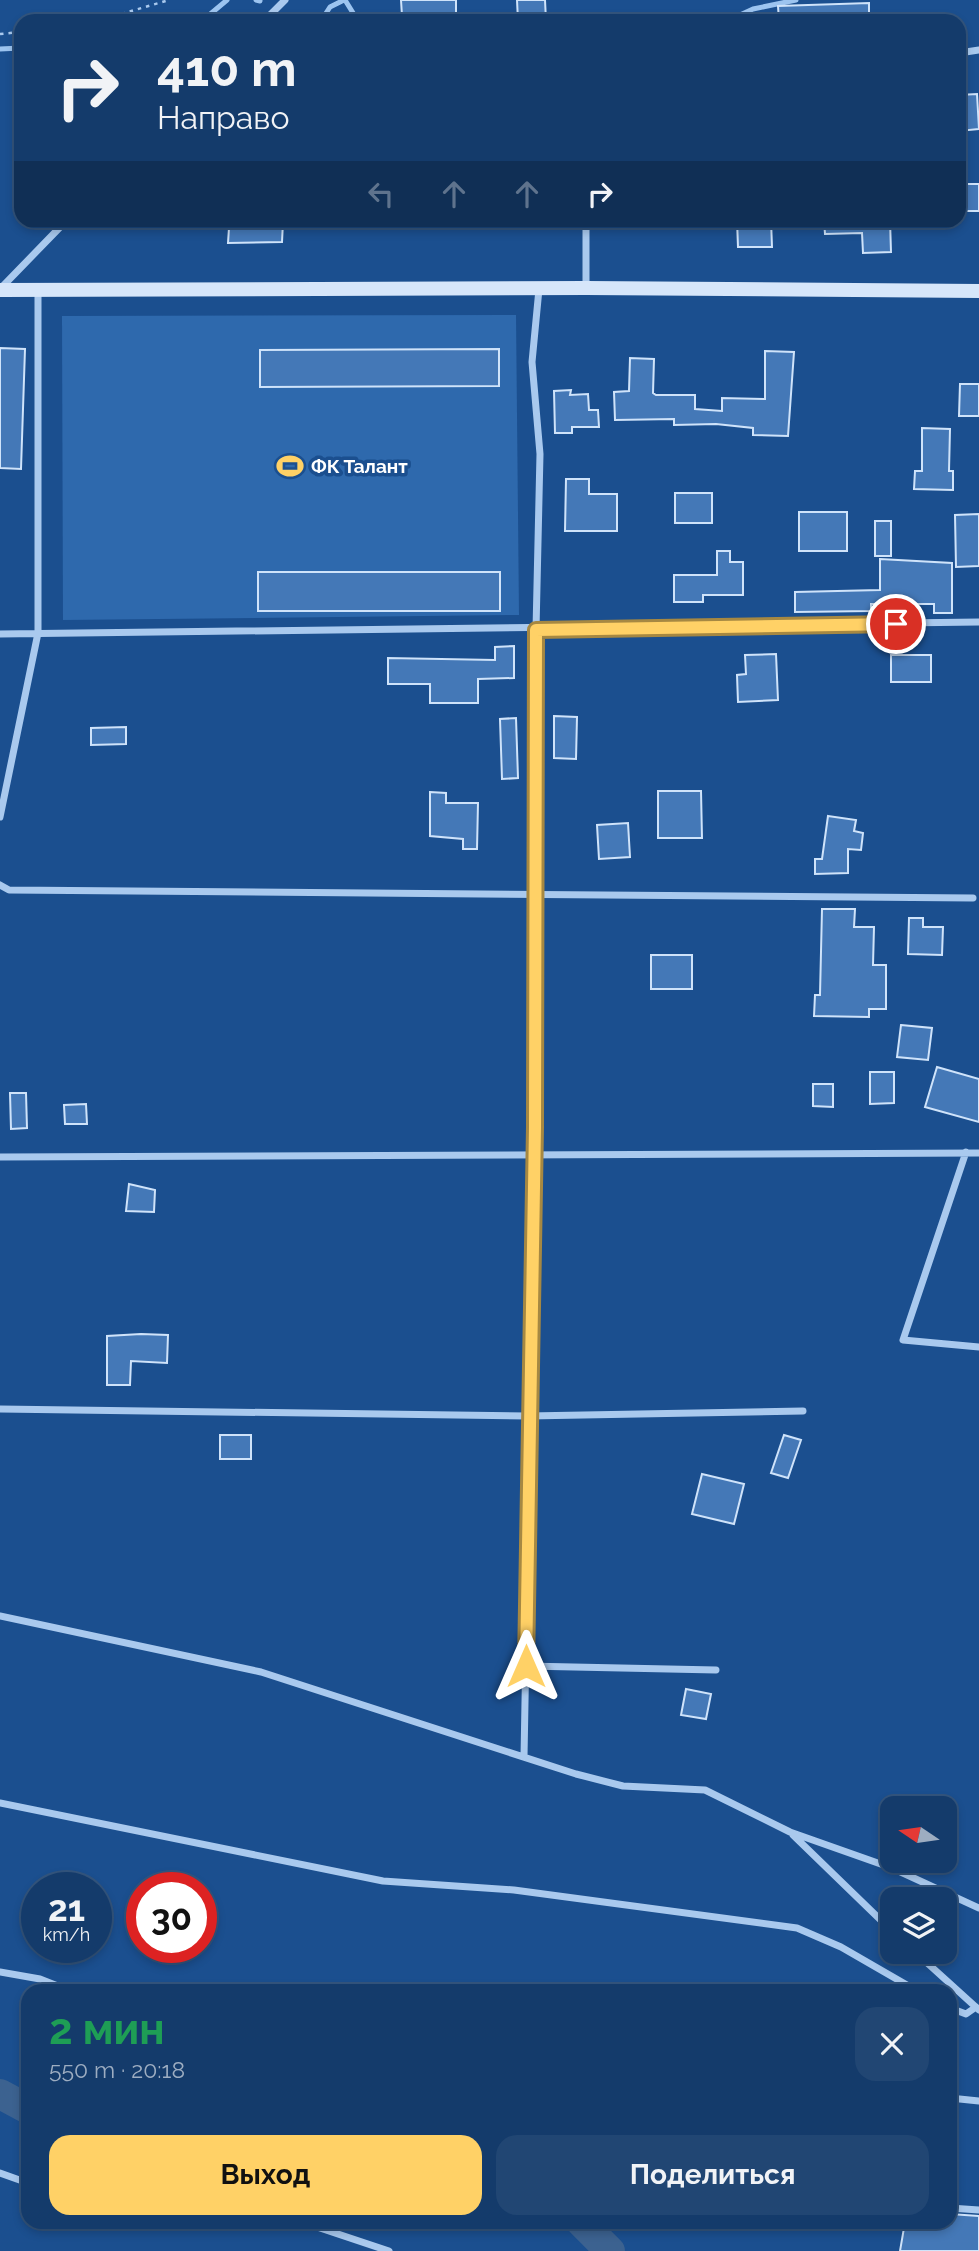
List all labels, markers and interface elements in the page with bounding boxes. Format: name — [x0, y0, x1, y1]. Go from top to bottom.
text: 410 m — [157, 40, 297, 97]
icon: right — [42, 42, 133, 133]
text: Направо — [157, 99, 289, 136]
icon: left — [362, 175, 400, 213]
icon: ahead — [435, 175, 473, 213]
icon: ahead — [508, 175, 546, 213]
icon: right — [581, 175, 619, 213]
sports icon: ФК Талант — [275, 451, 305, 481]
place label: ФК Талант — [311, 455, 408, 477]
pin — [866, 594, 926, 654]
icon: arrive — [877, 605, 915, 643]
position arrow — [489, 1629, 563, 1703]
north arrow — [880, 1796, 957, 1872]
map controls — [880, 1796, 957, 1964]
speed limit sign: 30 — [126, 1872, 217, 1963]
button: layers — [880, 1887, 957, 1964]
text: 21 — [48, 1888, 85, 1929]
text: km/h — [43, 1924, 90, 1945]
text: 2 мин — [49, 2005, 165, 2054]
button: close — [855, 2007, 929, 2081]
text: 550 m · 20:18 — [49, 2056, 185, 2083]
button: Выход — [49, 2135, 482, 2215]
button: Поделиться — [496, 2135, 929, 2215]

